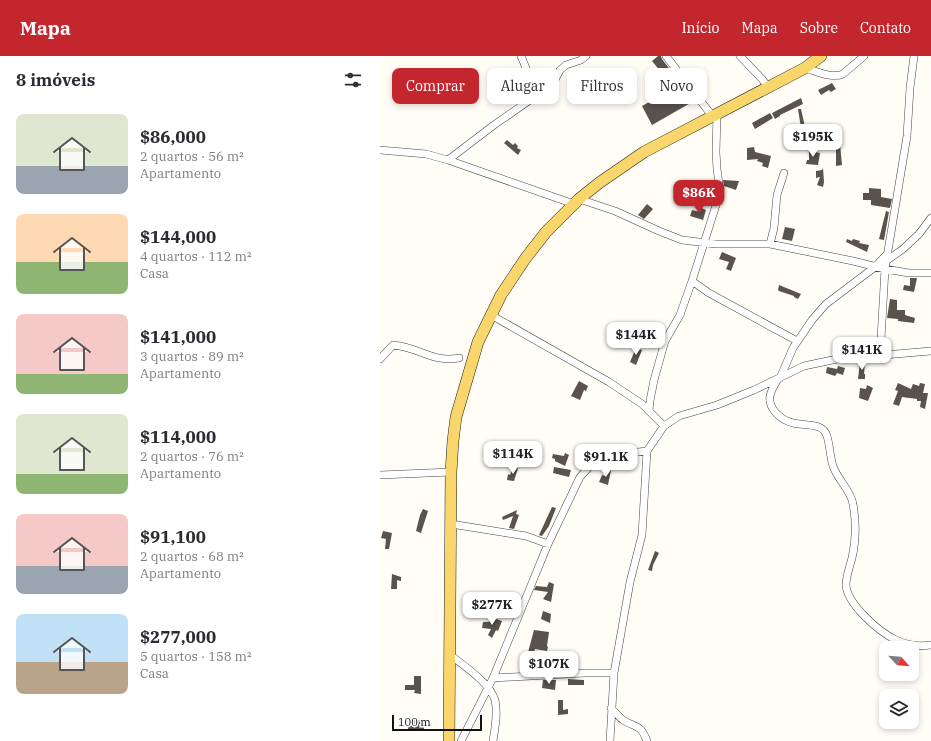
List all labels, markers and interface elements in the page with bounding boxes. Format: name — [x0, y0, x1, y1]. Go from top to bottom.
text: Mapa — [20, 16, 71, 40]
text: Início — [682, 19, 719, 37]
text: Mapa — [741, 19, 778, 37]
text: Sobre — [800, 19, 838, 37]
text: Contato — [860, 19, 911, 37]
chip: Comprar — [392, 68, 479, 104]
chip: Alugar — [487, 68, 559, 104]
chip: Filtros — [567, 68, 637, 104]
chip: Novo — [645, 68, 707, 104]
text: 8 imóveis — [16, 69, 95, 91]
icon: filters — [342, 69, 364, 91]
pin: $195K — [785, 124, 841, 158]
text: $86,000 — [140, 126, 206, 148]
text: $195K — [792, 128, 834, 145]
icon: home — [48, 130, 96, 178]
text: 2 quartos · 56 m² — [140, 148, 244, 165]
text: Apartamento — [140, 165, 221, 182]
pin: $86K — [675, 180, 723, 214]
text: $86K — [682, 184, 716, 201]
text: $144,000 — [140, 226, 216, 248]
icon: home — [48, 230, 96, 278]
text: 4 quartos · 112 m² — [140, 248, 251, 265]
text: Casa — [140, 265, 169, 282]
pin: $144K — [608, 322, 664, 356]
text: $141,000 — [140, 326, 216, 348]
text: $144K — [615, 326, 657, 343]
icon: home — [48, 330, 96, 378]
pin: $141K — [834, 337, 890, 371]
text: $141K — [841, 341, 883, 358]
text: 3 quartos · 89 m² — [140, 348, 244, 365]
text: Apartamento — [140, 365, 221, 382]
text: $114,000 — [140, 426, 216, 448]
icon: home — [48, 430, 96, 478]
pin: $114K — [485, 441, 541, 475]
pin: $91.1K — [573, 444, 639, 478]
text: $114K — [492, 445, 534, 462]
text: 2 quartos · 76 m² — [140, 448, 244, 465]
text: $91.1K — [584, 448, 628, 465]
text: Apartamento — [140, 465, 221, 482]
text: $91,100 — [140, 526, 206, 548]
icon: home — [48, 530, 96, 578]
text: 2 quartos · 68 m² — [140, 548, 244, 565]
text: Apartamento — [140, 565, 221, 582]
pin: $277K — [464, 592, 520, 626]
text: $277K — [471, 596, 513, 613]
text: $277,000 — [140, 626, 216, 648]
icon: home — [48, 630, 96, 678]
north arrow — [879, 641, 919, 681]
map controls — [879, 641, 919, 729]
text: 5 quartos · 158 m² — [140, 648, 251, 665]
pin: $107K — [521, 651, 577, 685]
text: $107K — [528, 655, 570, 672]
text: Casa — [140, 665, 169, 682]
button: layers — [879, 689, 919, 729]
scale bar — [392, 713, 482, 732]
text: 100 m — [398, 715, 431, 729]

